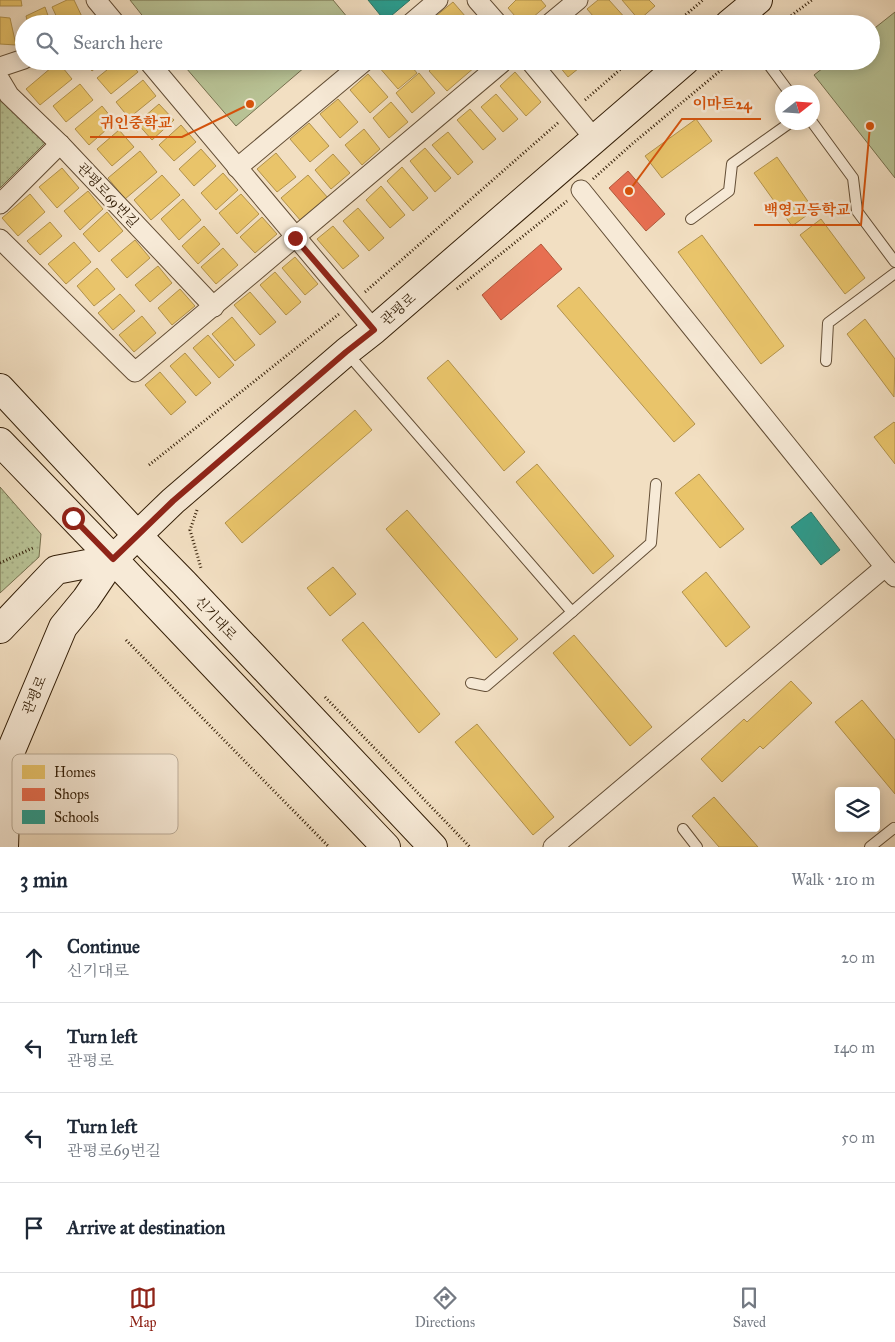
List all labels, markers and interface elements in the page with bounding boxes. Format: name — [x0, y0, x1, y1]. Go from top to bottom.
search box — [15, 15, 880, 70]
icon: search — [33, 29, 61, 57]
text: Search here — [73, 31, 163, 54]
north arrow — [775, 85, 820, 130]
callout: 이마트24 — [682, 89, 761, 119]
text: 이마트24 — [692, 95, 752, 114]
callout: 귀인중학교 — [90, 107, 182, 137]
text: 귀인중학교 — [100, 114, 173, 132]
street label: 관평로69번길 — [73, 159, 142, 231]
callout: 백영고등학교 — [754, 195, 861, 225]
text: 백영고등학교 — [764, 201, 851, 219]
route end — [284, 227, 307, 250]
street label: 관평로 — [377, 289, 420, 329]
route start — [62, 507, 85, 530]
street label: 신기대로 — [191, 593, 241, 644]
street label: 관평로 — [19, 673, 50, 717]
legend — [12, 754, 178, 834]
text: Homes — [54, 764, 96, 781]
text: Shops — [54, 786, 89, 803]
map controls — [835, 787, 880, 832]
button: layers — [835, 787, 880, 832]
text: Schools — [54, 809, 99, 826]
text: 3 min — [20, 867, 68, 893]
text: Walk · 210 m — [791, 870, 875, 889]
text: Continue — [67, 935, 140, 958]
icon: ahead — [20, 944, 48, 972]
text: 20 m — [841, 948, 875, 967]
text: 신기대로 — [67, 961, 129, 980]
text: Turn left — [67, 1025, 137, 1048]
icon: left — [20, 1034, 48, 1062]
text: 140 m — [834, 1038, 875, 1057]
text: 관평로 — [67, 1051, 113, 1070]
text: Turn left — [67, 1115, 137, 1138]
icon: left — [20, 1124, 48, 1152]
text: 50 m — [841, 1128, 875, 1147]
text: 관평로69번길 — [67, 1141, 161, 1160]
icon: arrive — [20, 1214, 48, 1242]
text: Arrive at destination — [67, 1216, 225, 1239]
tab: Map — [129, 1284, 157, 1331]
tab: Directions — [415, 1284, 475, 1331]
tab: Saved — [733, 1284, 766, 1331]

